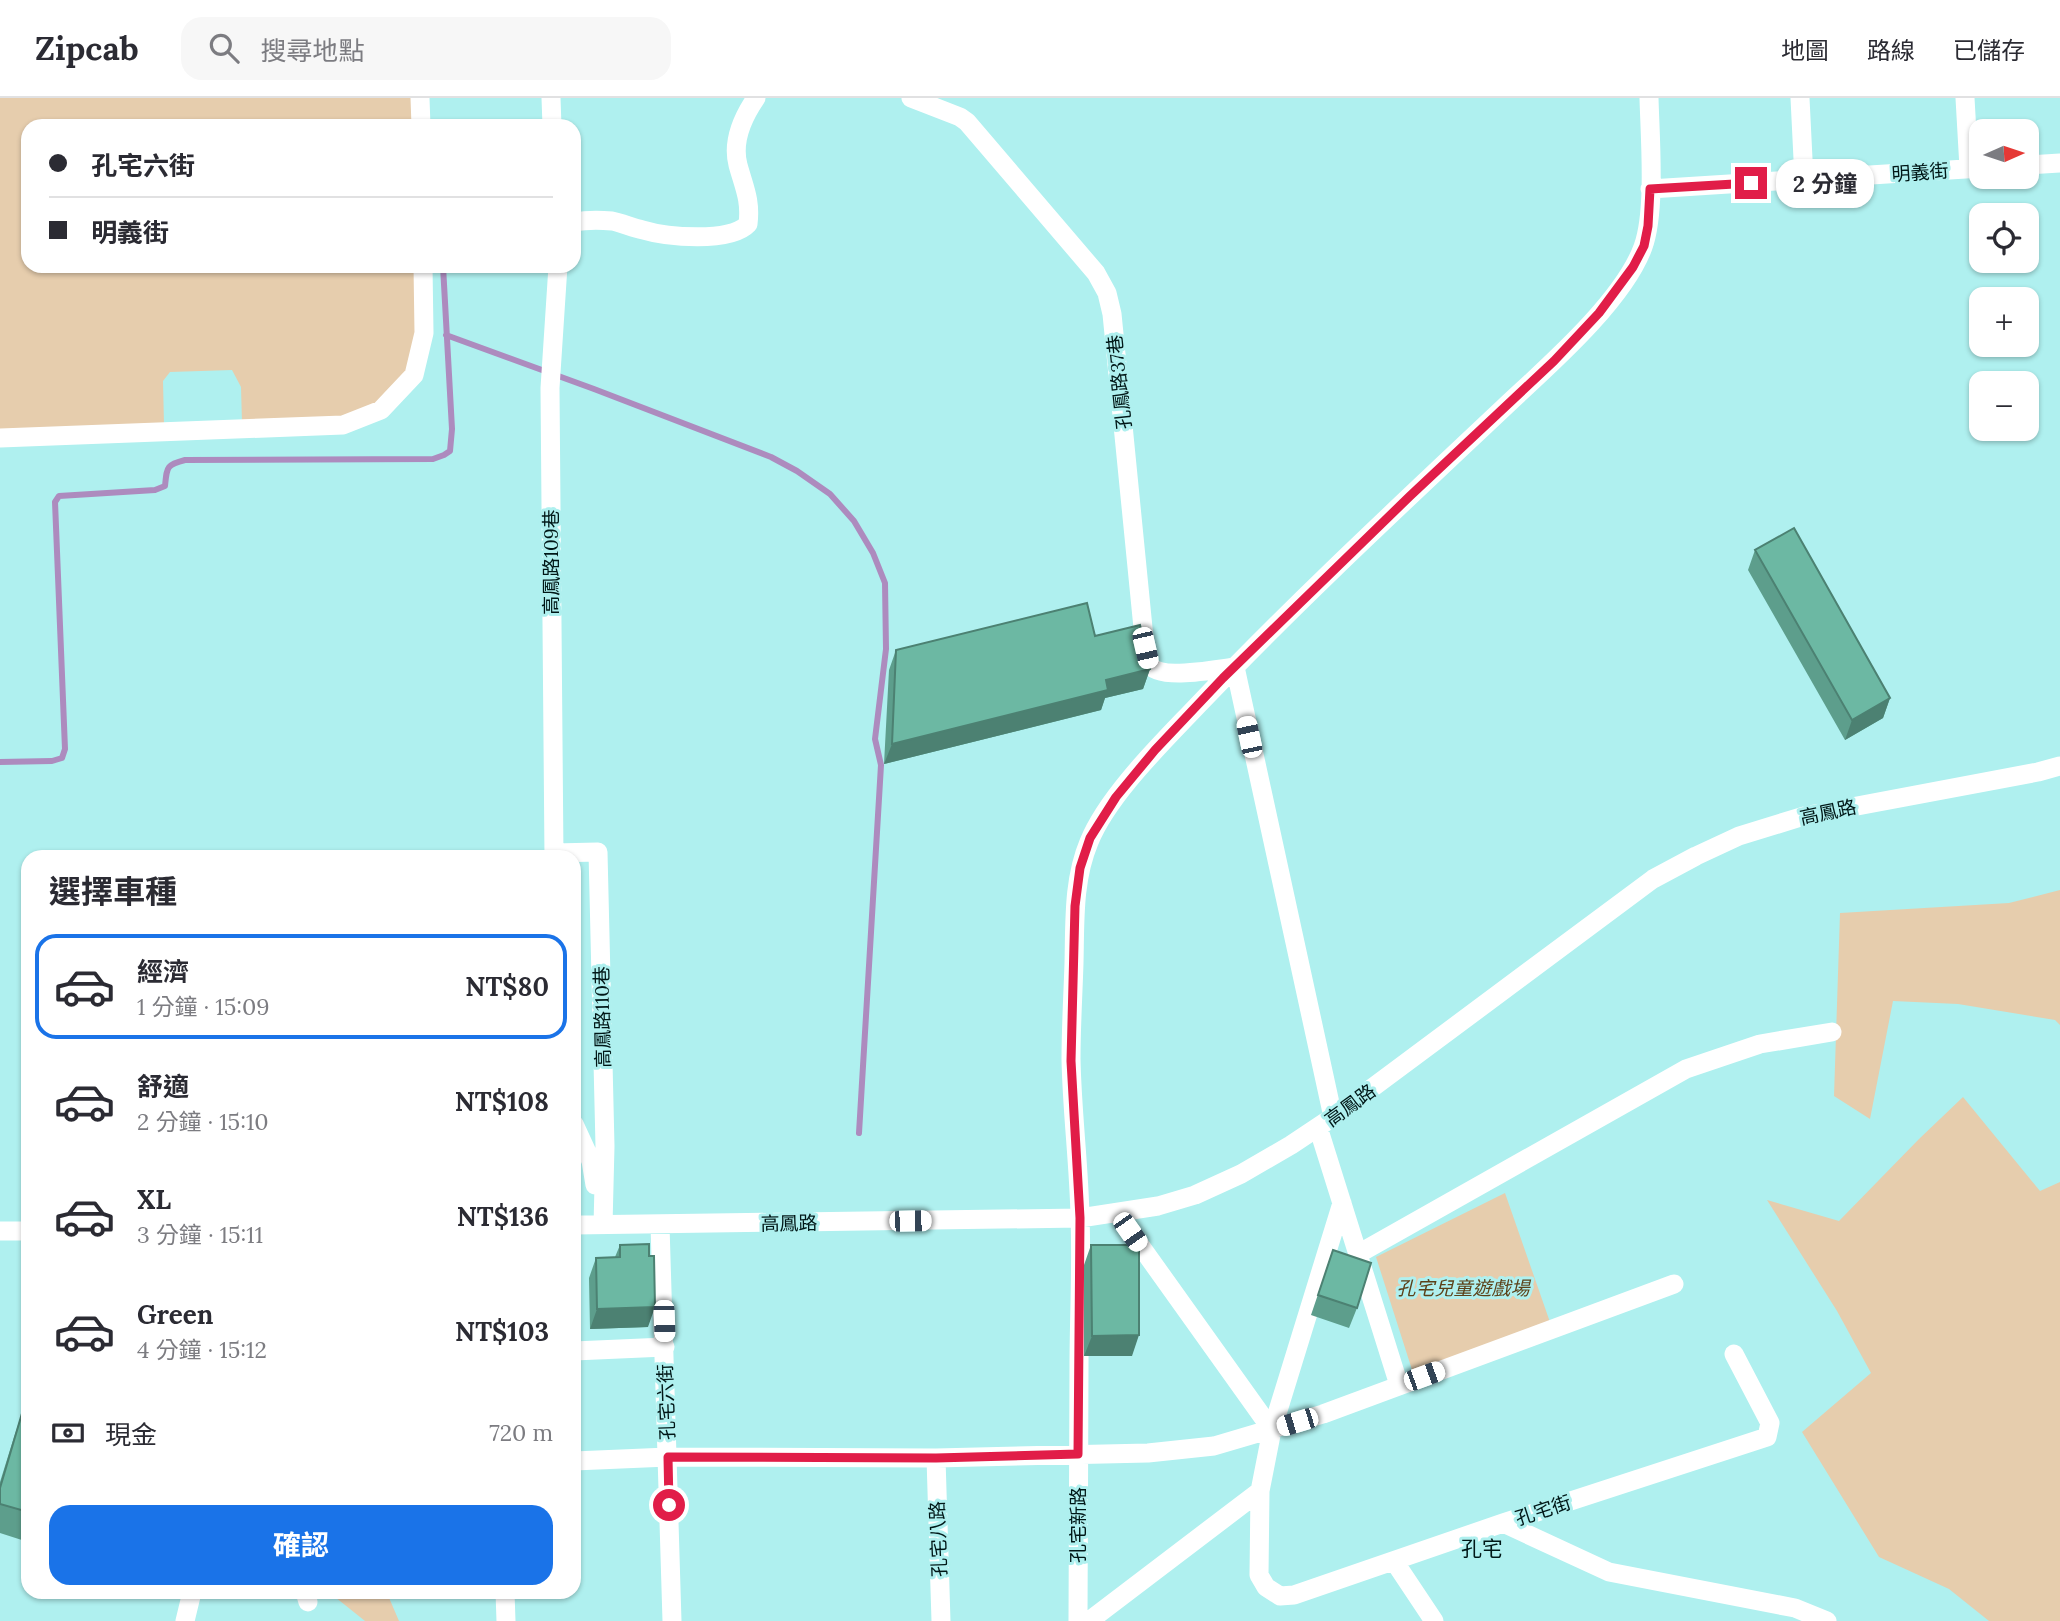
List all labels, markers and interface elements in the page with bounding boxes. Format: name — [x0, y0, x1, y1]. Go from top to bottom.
search box — [181, 17, 671, 80]
text: Zipcab — [35, 27, 139, 69]
icon: search — [205, 29, 243, 67]
text: 搜尋地點 — [261, 34, 365, 67]
text: 地圖 — [1781, 35, 1829, 66]
text: 路線 — [1867, 35, 1915, 66]
text: 已儲存 — [1953, 35, 2025, 66]
north arrow — [1969, 119, 2039, 189]
map controls — [1969, 119, 2039, 441]
text: 孔宅六街 — [91, 149, 195, 182]
callout: 2 分鐘 — [1776, 158, 1873, 208]
street label: 明義街 — [1891, 158, 1949, 186]
route end — [1735, 167, 1767, 199]
text: 2 分鐘 — [1793, 169, 1857, 198]
button: locate — [1969, 203, 2039, 273]
text: 明義街 — [91, 216, 169, 249]
button: + — [1969, 287, 2039, 357]
street label: 孔鳳路37巷 — [1102, 334, 1136, 430]
button: − — [1969, 371, 2039, 441]
street label: 高鳳路109巷 — [539, 509, 563, 615]
car — [1131, 625, 1160, 671]
car — [1235, 714, 1264, 760]
street label: 高鳳路 — [1798, 794, 1858, 830]
text: 選擇車種 — [49, 871, 177, 912]
icon: car — [53, 955, 116, 1018]
text: 經濟 — [137, 955, 189, 988]
street label: 高鳳路110巷 — [589, 966, 615, 1068]
text: NT$80 — [465, 970, 549, 1003]
text: 1 分鐘 · 15:09 — [137, 992, 270, 1021]
icon: car — [53, 1070, 116, 1133]
text: 舒適 — [137, 1070, 189, 1103]
street label: 高鳳路 — [1320, 1079, 1380, 1131]
text: NT$108 — [455, 1085, 549, 1118]
text: 2 分鐘 · 15:10 — [137, 1107, 269, 1136]
text: XL — [137, 1183, 171, 1216]
icon: car — [53, 1185, 116, 1248]
text: NT$136 — [457, 1200, 549, 1233]
car — [1110, 1209, 1151, 1255]
car — [889, 1210, 932, 1232]
street label: 高鳳路 — [760, 1211, 818, 1235]
text: 3 分鐘 · 15:11 — [137, 1220, 263, 1249]
park label: 孔宅兒童遊戲場 — [1396, 1276, 1531, 1300]
text: Green — [137, 1298, 213, 1331]
icon: car — [53, 1300, 116, 1363]
car — [653, 1300, 676, 1342]
text: NT$103 — [455, 1315, 549, 1348]
text: 4 分鐘 · 15:12 — [137, 1335, 267, 1364]
car — [1401, 1359, 1448, 1393]
street label: 孔宅六街 — [653, 1364, 679, 1440]
car — [1274, 1406, 1321, 1438]
icon: cash — [49, 1414, 87, 1452]
text: 現金 — [105, 1418, 157, 1451]
text: 720 m — [489, 1418, 553, 1447]
street label: 孔宅新路 — [1066, 1487, 1090, 1563]
route start — [653, 1489, 685, 1521]
street label: 孔宅街 — [1512, 1490, 1574, 1530]
street label: 孔宅八路 — [925, 1501, 951, 1577]
button: 確認 — [49, 1505, 553, 1585]
district label: 孔宅 — [1461, 1535, 1503, 1562]

